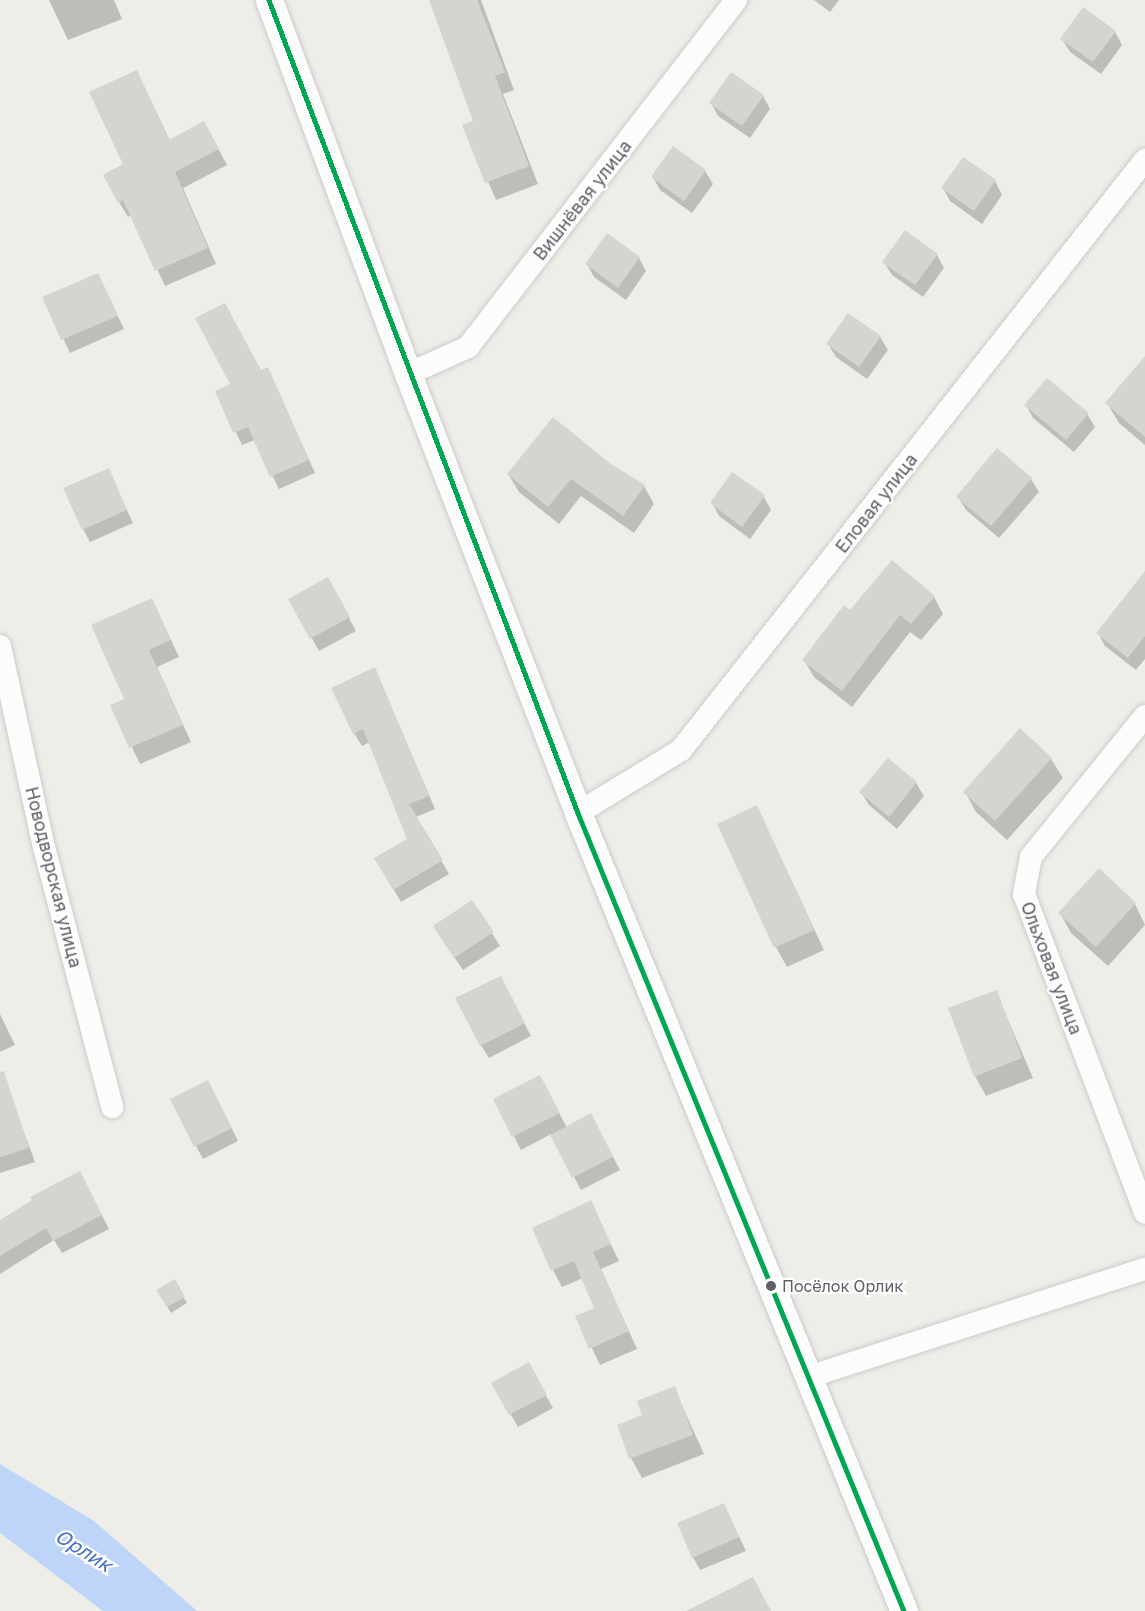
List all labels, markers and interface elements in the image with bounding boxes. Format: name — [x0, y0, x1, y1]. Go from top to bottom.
street label: Вишнёвая улица — [528, 135, 636, 265]
street label: Еловая улица — [830, 449, 922, 557]
street label: Новодворская улица — [21, 784, 87, 970]
street label: Ольховая улица — [1017, 898, 1087, 1038]
place label: Посёлок Орлик — [782, 1276, 903, 1296]
marker: Посёлок Орлик — [765, 1280, 777, 1292]
water label: Орлик — [51, 1523, 117, 1577]

